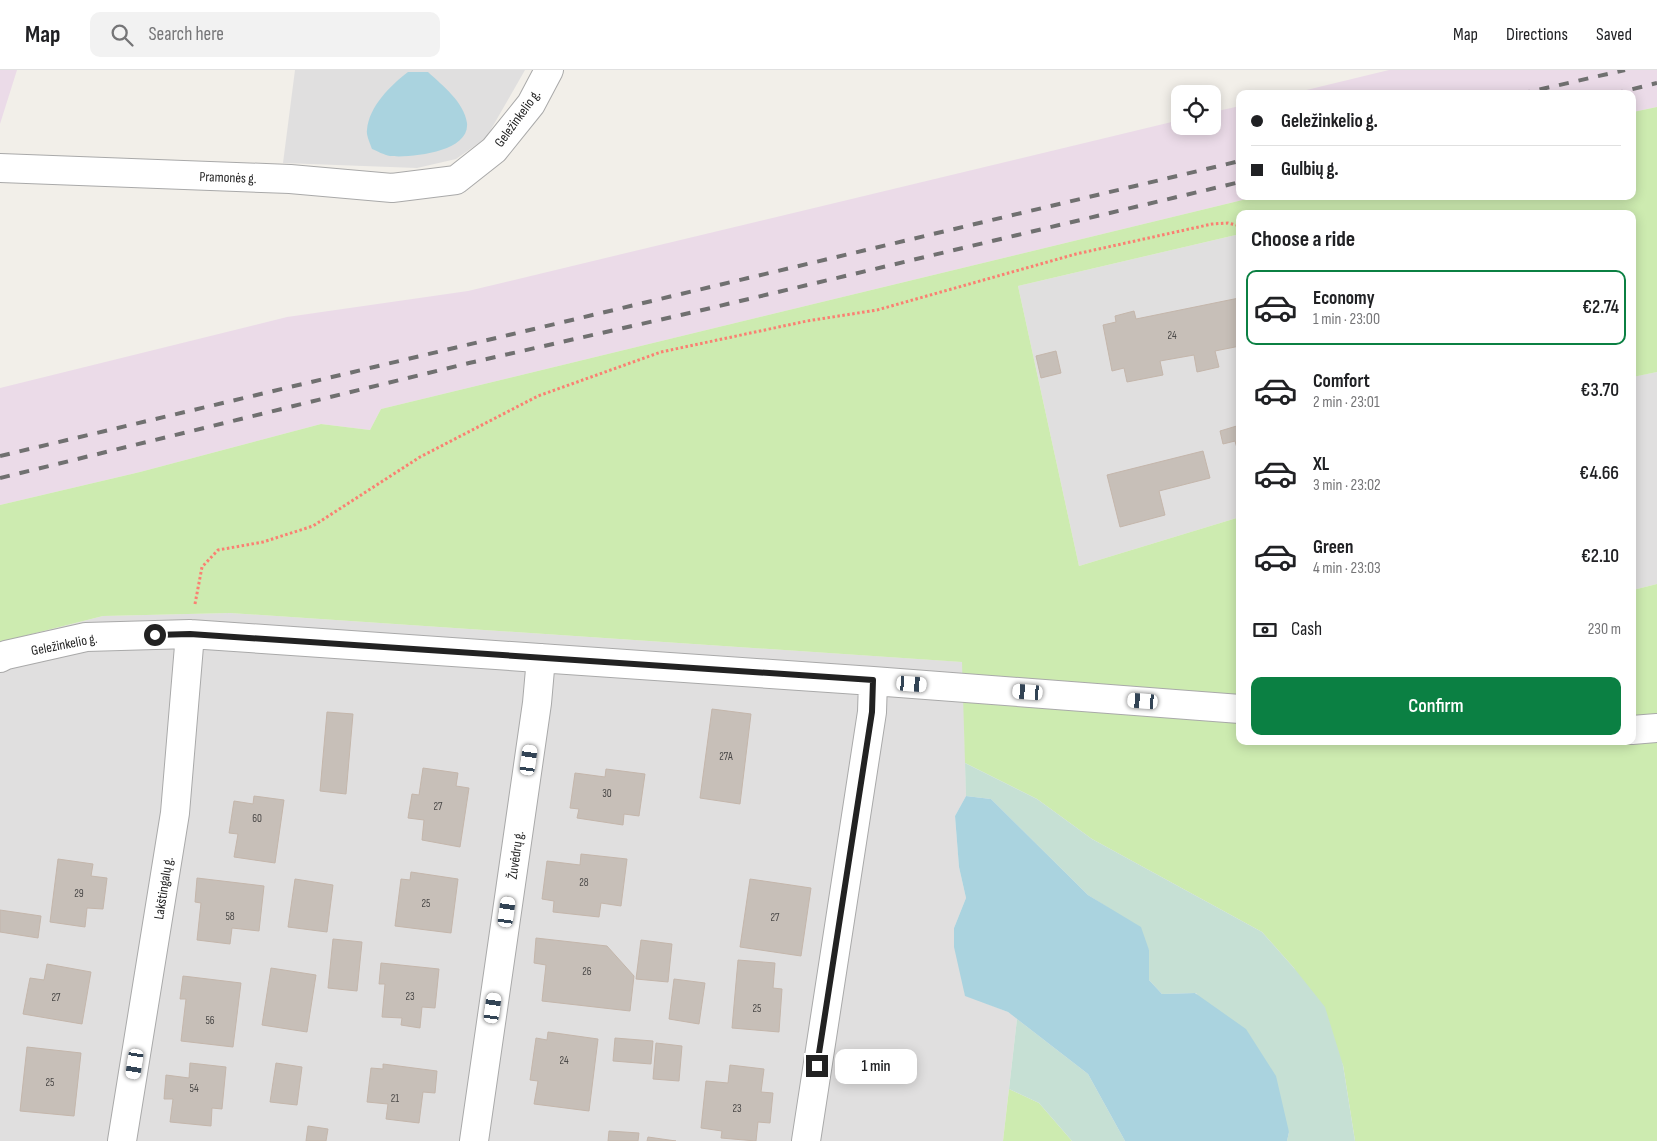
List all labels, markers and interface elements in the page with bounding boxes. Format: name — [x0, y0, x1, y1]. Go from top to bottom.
search box — [90, 12, 440, 57]
text: Map — [25, 20, 60, 49]
icon: search — [108, 21, 136, 49]
text: Search here — [148, 23, 224, 46]
text: Map — [1453, 24, 1478, 45]
text: Directions — [1506, 24, 1568, 45]
text: Saved — [1596, 24, 1632, 45]
map controls — [1171, 85, 1221, 135]
button: locate — [1171, 85, 1221, 135]
street label: Geležinkelio g. — [491, 86, 544, 150]
text: Geležinkelio g. — [1281, 110, 1378, 133]
text: Gulbių g. — [1281, 158, 1339, 181]
street label: Pramonės g. — [199, 168, 257, 187]
text: Choose a ride — [1251, 226, 1355, 253]
icon: car — [1253, 285, 1298, 330]
text: Economy — [1313, 287, 1375, 310]
text: €2.74 — [1582, 296, 1619, 319]
text: 1 min · 23:00 — [1313, 310, 1380, 329]
house number: 24 — [1167, 329, 1177, 342]
icon: car — [1253, 368, 1298, 413]
text: Comfort — [1313, 370, 1370, 393]
text: €3.70 — [1581, 379, 1619, 402]
text: 2 min · 23:01 — [1313, 393, 1380, 412]
icon: car — [1253, 451, 1298, 496]
text: XL — [1313, 453, 1329, 476]
text: €4.66 — [1579, 462, 1619, 485]
text: 3 min · 23:02 — [1313, 476, 1381, 495]
icon: car — [1253, 534, 1298, 579]
text: Green — [1313, 536, 1353, 559]
text: €2.10 — [1581, 545, 1619, 568]
text: 4 min · 23:03 — [1313, 559, 1381, 578]
icon: cash — [1251, 616, 1279, 644]
text: Cash — [1291, 618, 1322, 641]
text: 230 m — [1588, 620, 1621, 639]
route start — [144, 624, 166, 646]
street label: Geležinkelio g. — [30, 630, 99, 659]
car — [896, 675, 927, 693]
button: Confirm — [1251, 677, 1621, 735]
car — [1012, 683, 1043, 701]
car — [1127, 692, 1158, 710]
car — [519, 744, 538, 776]
house number: 27A — [719, 750, 733, 763]
house number: 30 — [602, 787, 612, 800]
house number: 27 — [434, 800, 443, 813]
house number: 60 — [252, 812, 262, 825]
street label: Žuvėdrų g. — [504, 830, 527, 880]
street label: Lakštingalų g. — [150, 855, 177, 921]
house number: 28 — [579, 876, 589, 889]
house number: 29 — [74, 887, 84, 900]
car — [497, 896, 516, 928]
house number: 25 — [422, 897, 430, 910]
house number: 58 — [225, 910, 235, 923]
house number: 27 — [771, 911, 780, 924]
house number: 26 — [582, 965, 592, 978]
house number: 23 — [405, 990, 415, 1003]
house number: 27 — [52, 991, 61, 1004]
car — [483, 992, 502, 1024]
house number: 25 — [753, 1002, 761, 1015]
house number: 56 — [205, 1014, 215, 1027]
car — [125, 1048, 144, 1080]
callout: 1 min — [834, 1048, 917, 1084]
house number: 24 — [559, 1054, 569, 1067]
route end — [806, 1055, 828, 1077]
text: 1 min — [861, 1057, 891, 1076]
house number: 25 — [46, 1076, 54, 1089]
house number: 54 — [189, 1082, 199, 1095]
house number: 21 — [391, 1092, 399, 1105]
house number: 23 — [732, 1102, 742, 1115]

